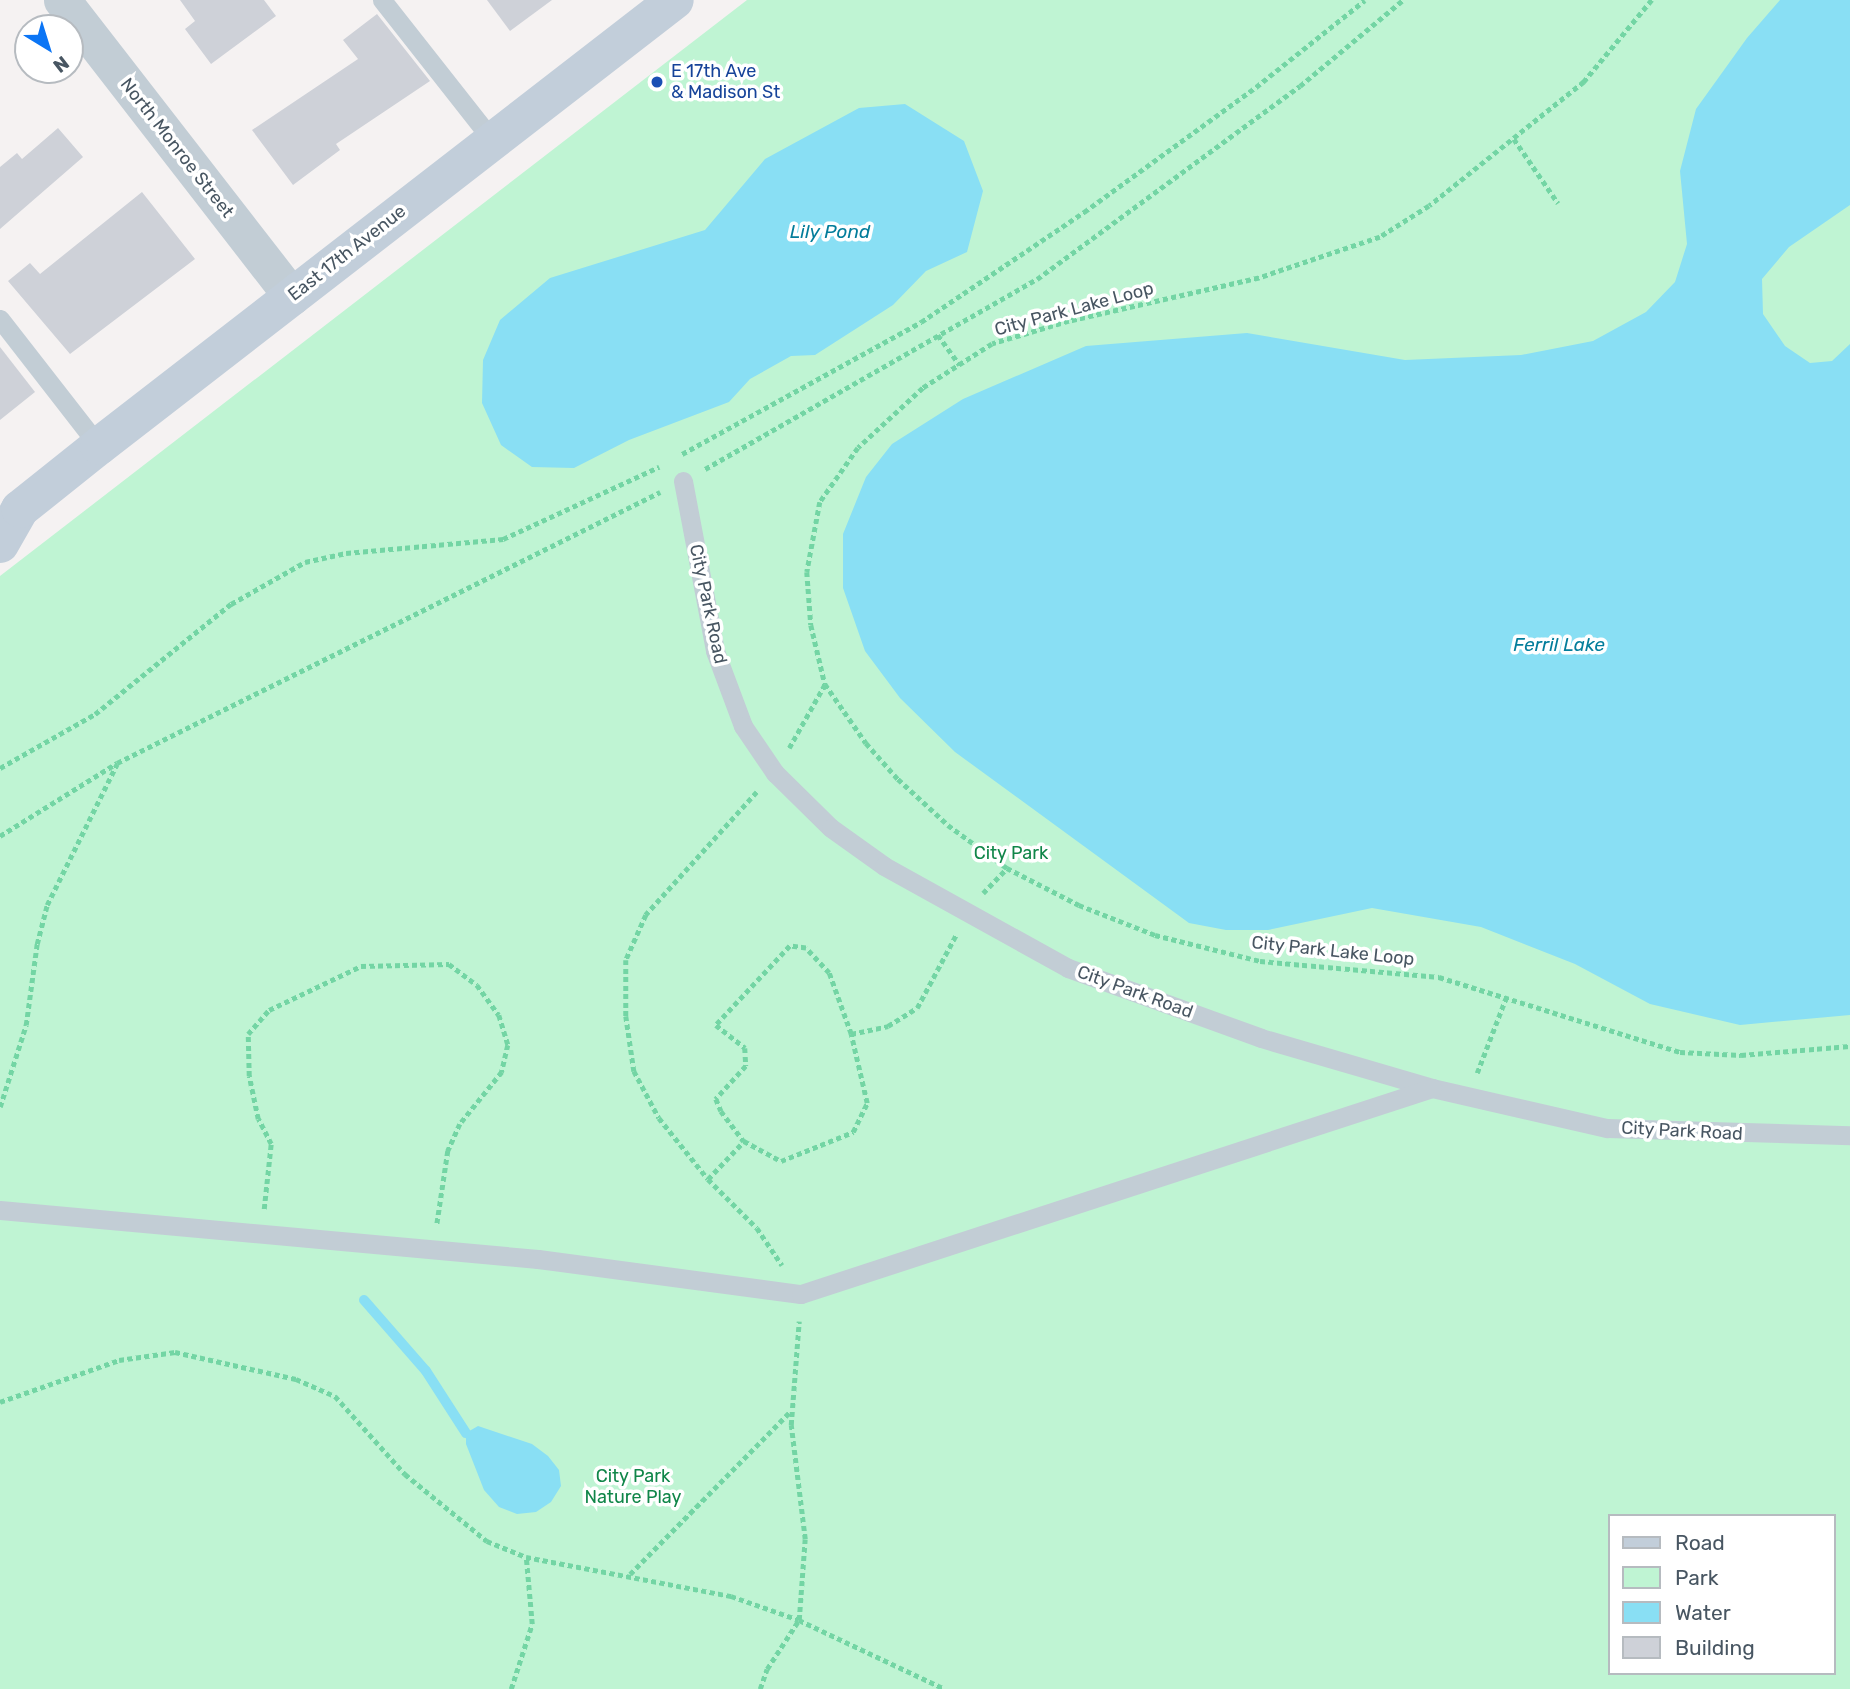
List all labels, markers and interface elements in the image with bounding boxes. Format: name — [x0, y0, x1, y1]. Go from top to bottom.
north arrow — [14, 14, 84, 84]
text: N — [49, 51, 73, 78]
place label: E 17th Ave & Madison St — [671, 61, 780, 104]
street label: North Monroe Street — [116, 74, 238, 222]
marker: E 17th Ave & Madison St — [649, 74, 665, 90]
street label: East 17th Avenue — [284, 200, 410, 306]
water label: Lily Pond — [790, 221, 870, 243]
street label: City Park Lake Loop — [992, 277, 1156, 341]
street label: City Park Road — [685, 542, 731, 666]
water label: Ferril Lake — [1513, 634, 1605, 656]
park label: City Park — [973, 842, 1049, 864]
street label: City Park Lake Loop — [1250, 932, 1416, 970]
street label: City Park Road — [1074, 961, 1196, 1023]
street label: City Park Road — [1620, 1117, 1744, 1145]
park label: City Park Nature Play — [585, 1466, 681, 1508]
legend — [1608, 1514, 1836, 1675]
text: Road — [1675, 1530, 1725, 1555]
text: Park — [1675, 1565, 1719, 1590]
text: Water — [1675, 1600, 1731, 1625]
text: Building — [1675, 1635, 1755, 1660]

